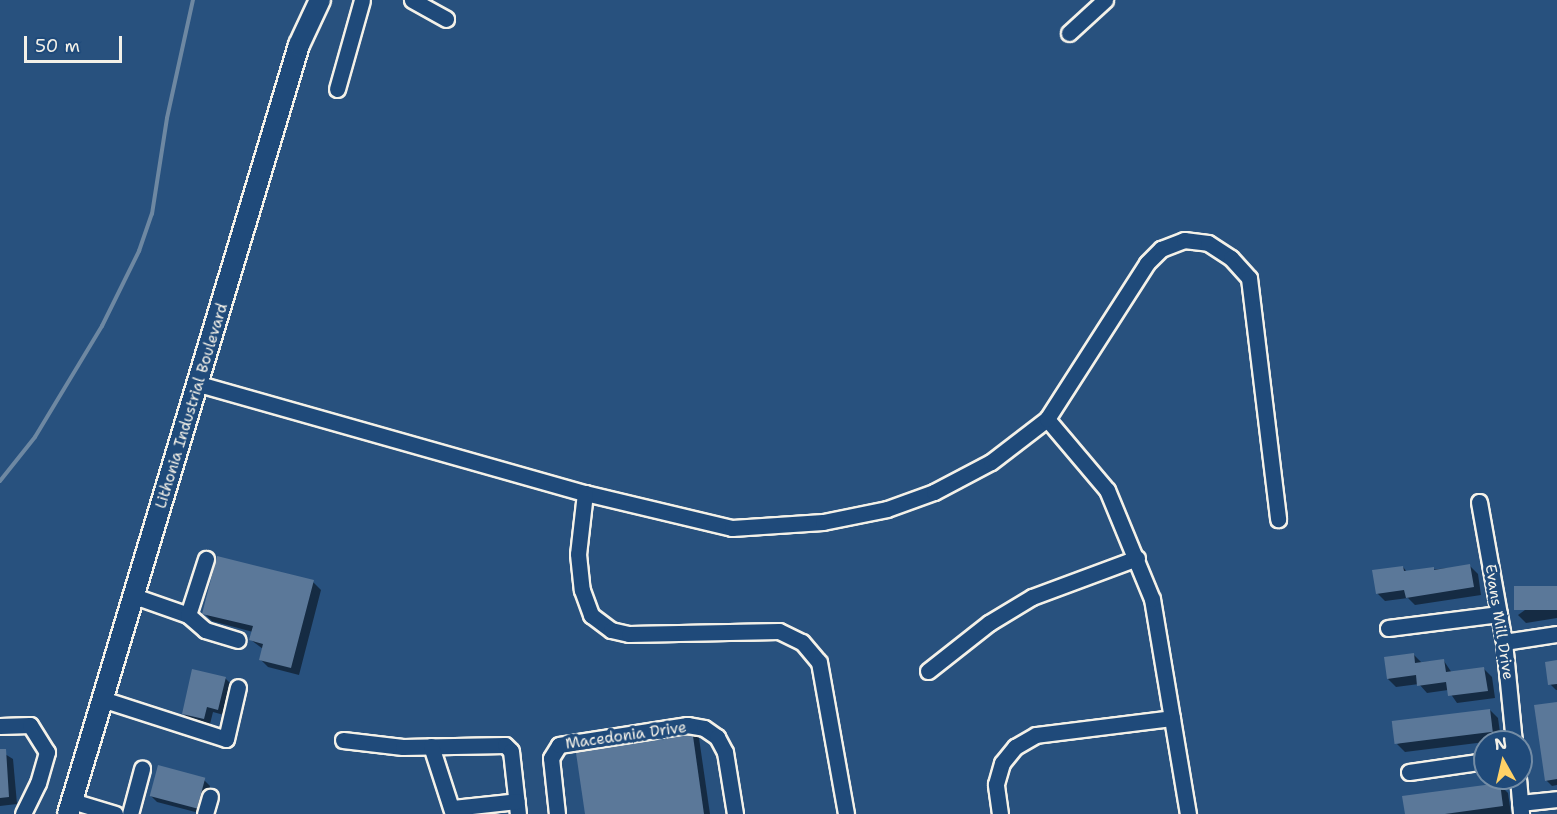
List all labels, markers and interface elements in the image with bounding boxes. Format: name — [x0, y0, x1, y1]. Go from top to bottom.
scale bar — [27, 24, 124, 62]
text: 50 m — [35, 34, 80, 58]
street label: Lithonia Industrial Boulevard — [152, 301, 232, 511]
street label: Evans Mill Drive — [1481, 563, 1517, 681]
street label: Macedonia Drive — [564, 719, 688, 753]
north arrow — [1473, 730, 1533, 790]
text: N — [1493, 732, 1508, 755]

